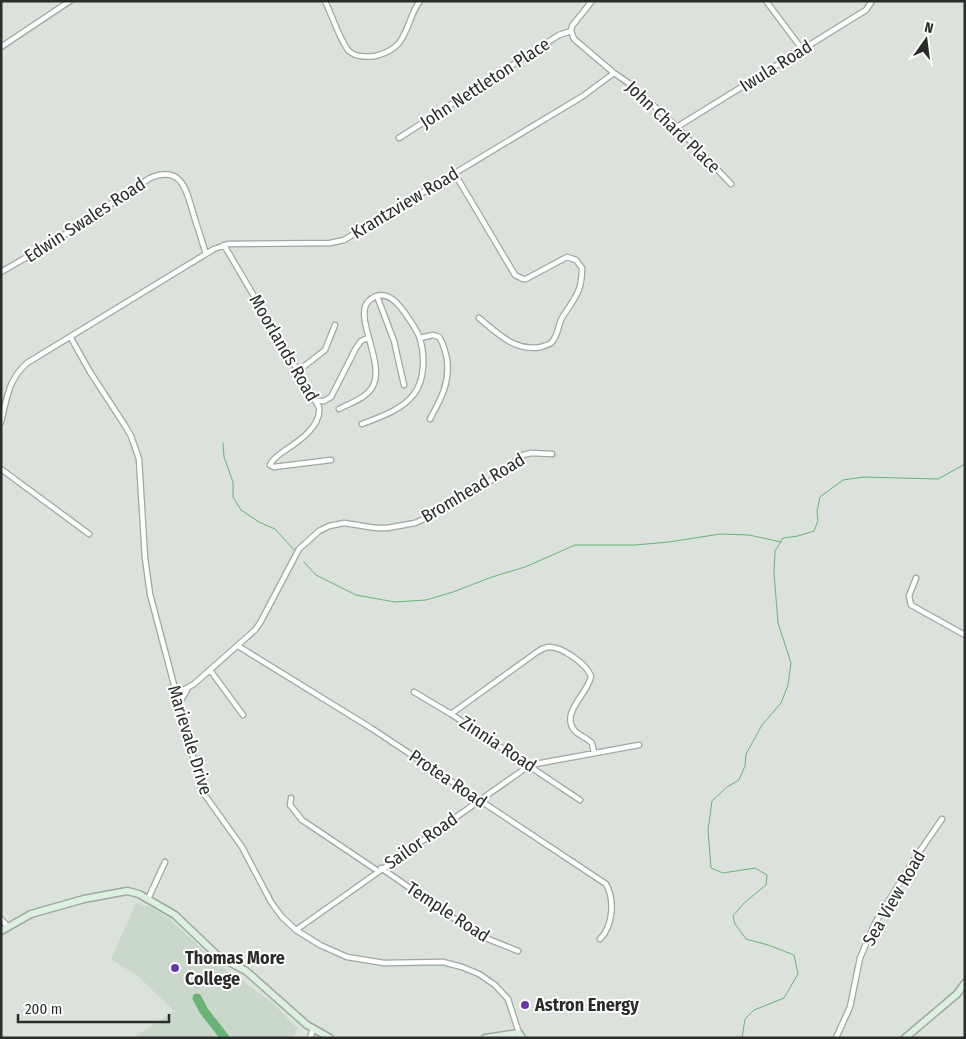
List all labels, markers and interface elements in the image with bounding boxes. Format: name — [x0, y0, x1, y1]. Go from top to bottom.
north arrow — [901, 15, 951, 65]
text: N — [923, 19, 935, 37]
street label: John Nettleton Place — [416, 33, 554, 133]
street label: Iwula Road — [736, 35, 816, 97]
street label: John Chard Place — [621, 76, 725, 178]
street label: Krantzview Road — [347, 162, 463, 244]
street label: Edwin Swales Road — [20, 173, 150, 267]
street label: Moorlands Road — [245, 291, 323, 405]
street label: Bromhead Road — [417, 448, 529, 528]
street label: Marievale Drive — [163, 682, 217, 798]
street label: Zinnia Road — [456, 711, 540, 777]
street label: Protea Road — [405, 745, 491, 813]
street label: Sailor Road — [380, 808, 462, 874]
street label: Sea View Road — [858, 846, 930, 950]
street label: Temple Road — [402, 877, 494, 947]
place label: Thomas More College — [185, 947, 285, 990]
marker: Thomas More College — [169, 962, 181, 974]
scale bar — [18, 992, 169, 1024]
place label: Astron Energy — [534, 994, 639, 1016]
marker: Astron Energy — [519, 999, 531, 1011]
text: 200 m — [25, 1000, 62, 1018]

